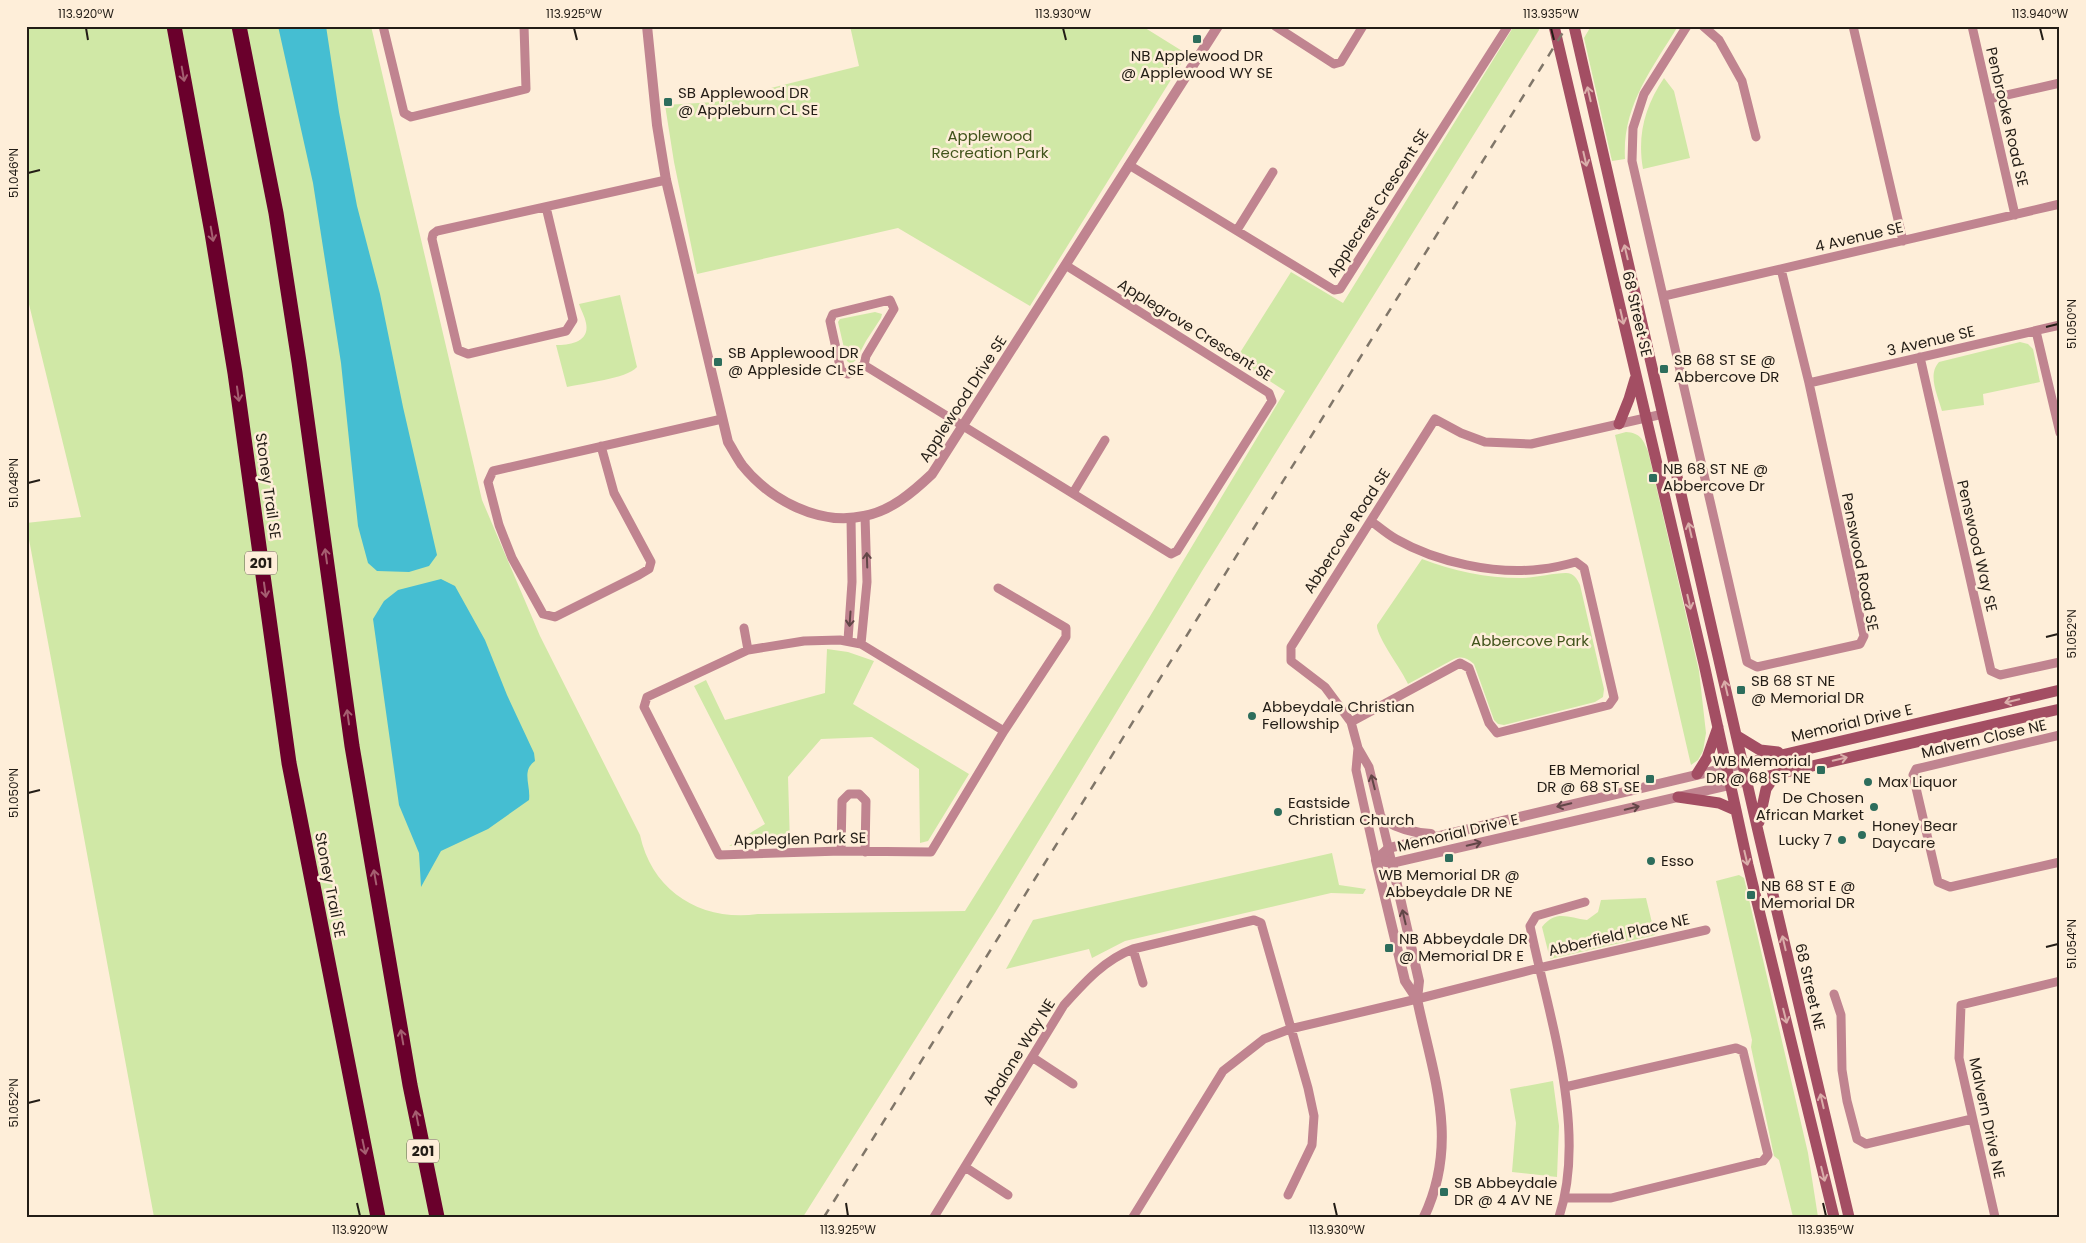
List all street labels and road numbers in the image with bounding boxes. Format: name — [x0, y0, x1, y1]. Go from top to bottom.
street label: Penbrooke Road SE — [1981, 45, 2034, 189]
street label: Applecrest Crescent SE — [1322, 124, 1433, 281]
street label: 4 Avenue SE — [1813, 216, 1905, 257]
street label: 68 Street SE — [1617, 269, 1658, 359]
street label: Applegrove Crescent SE — [1114, 273, 1277, 386]
street label: 3 Avenue SE — [1885, 320, 1977, 361]
street label: Applewood Drive SE — [914, 331, 1011, 466]
street label: Stoney Trail SE — [251, 432, 286, 540]
street label: Abbercove Road SE — [1298, 464, 1395, 597]
street label: Penswood Way SE — [1952, 478, 2003, 614]
street label: Penswood Road SE — [1837, 491, 1884, 633]
road number: 201 — [245, 552, 277, 574]
street label: Memorial Drive E — [1789, 698, 1915, 747]
street label: Malvern Close NE — [1919, 714, 2049, 763]
street label: Memorial Drive E — [1395, 808, 1521, 857]
street label: Appleglen Park SE — [733, 827, 867, 850]
street label: Stoney Trail SE — [310, 830, 351, 939]
street label: Abberfield Place NE — [1546, 908, 1692, 961]
street label: 68 Street NE — [1790, 941, 1831, 1033]
street label: Abalone Way NE — [977, 994, 1060, 1109]
street label: Malvern Drive NE — [1964, 1055, 2011, 1180]
road number: 201 — [407, 1140, 439, 1162]

